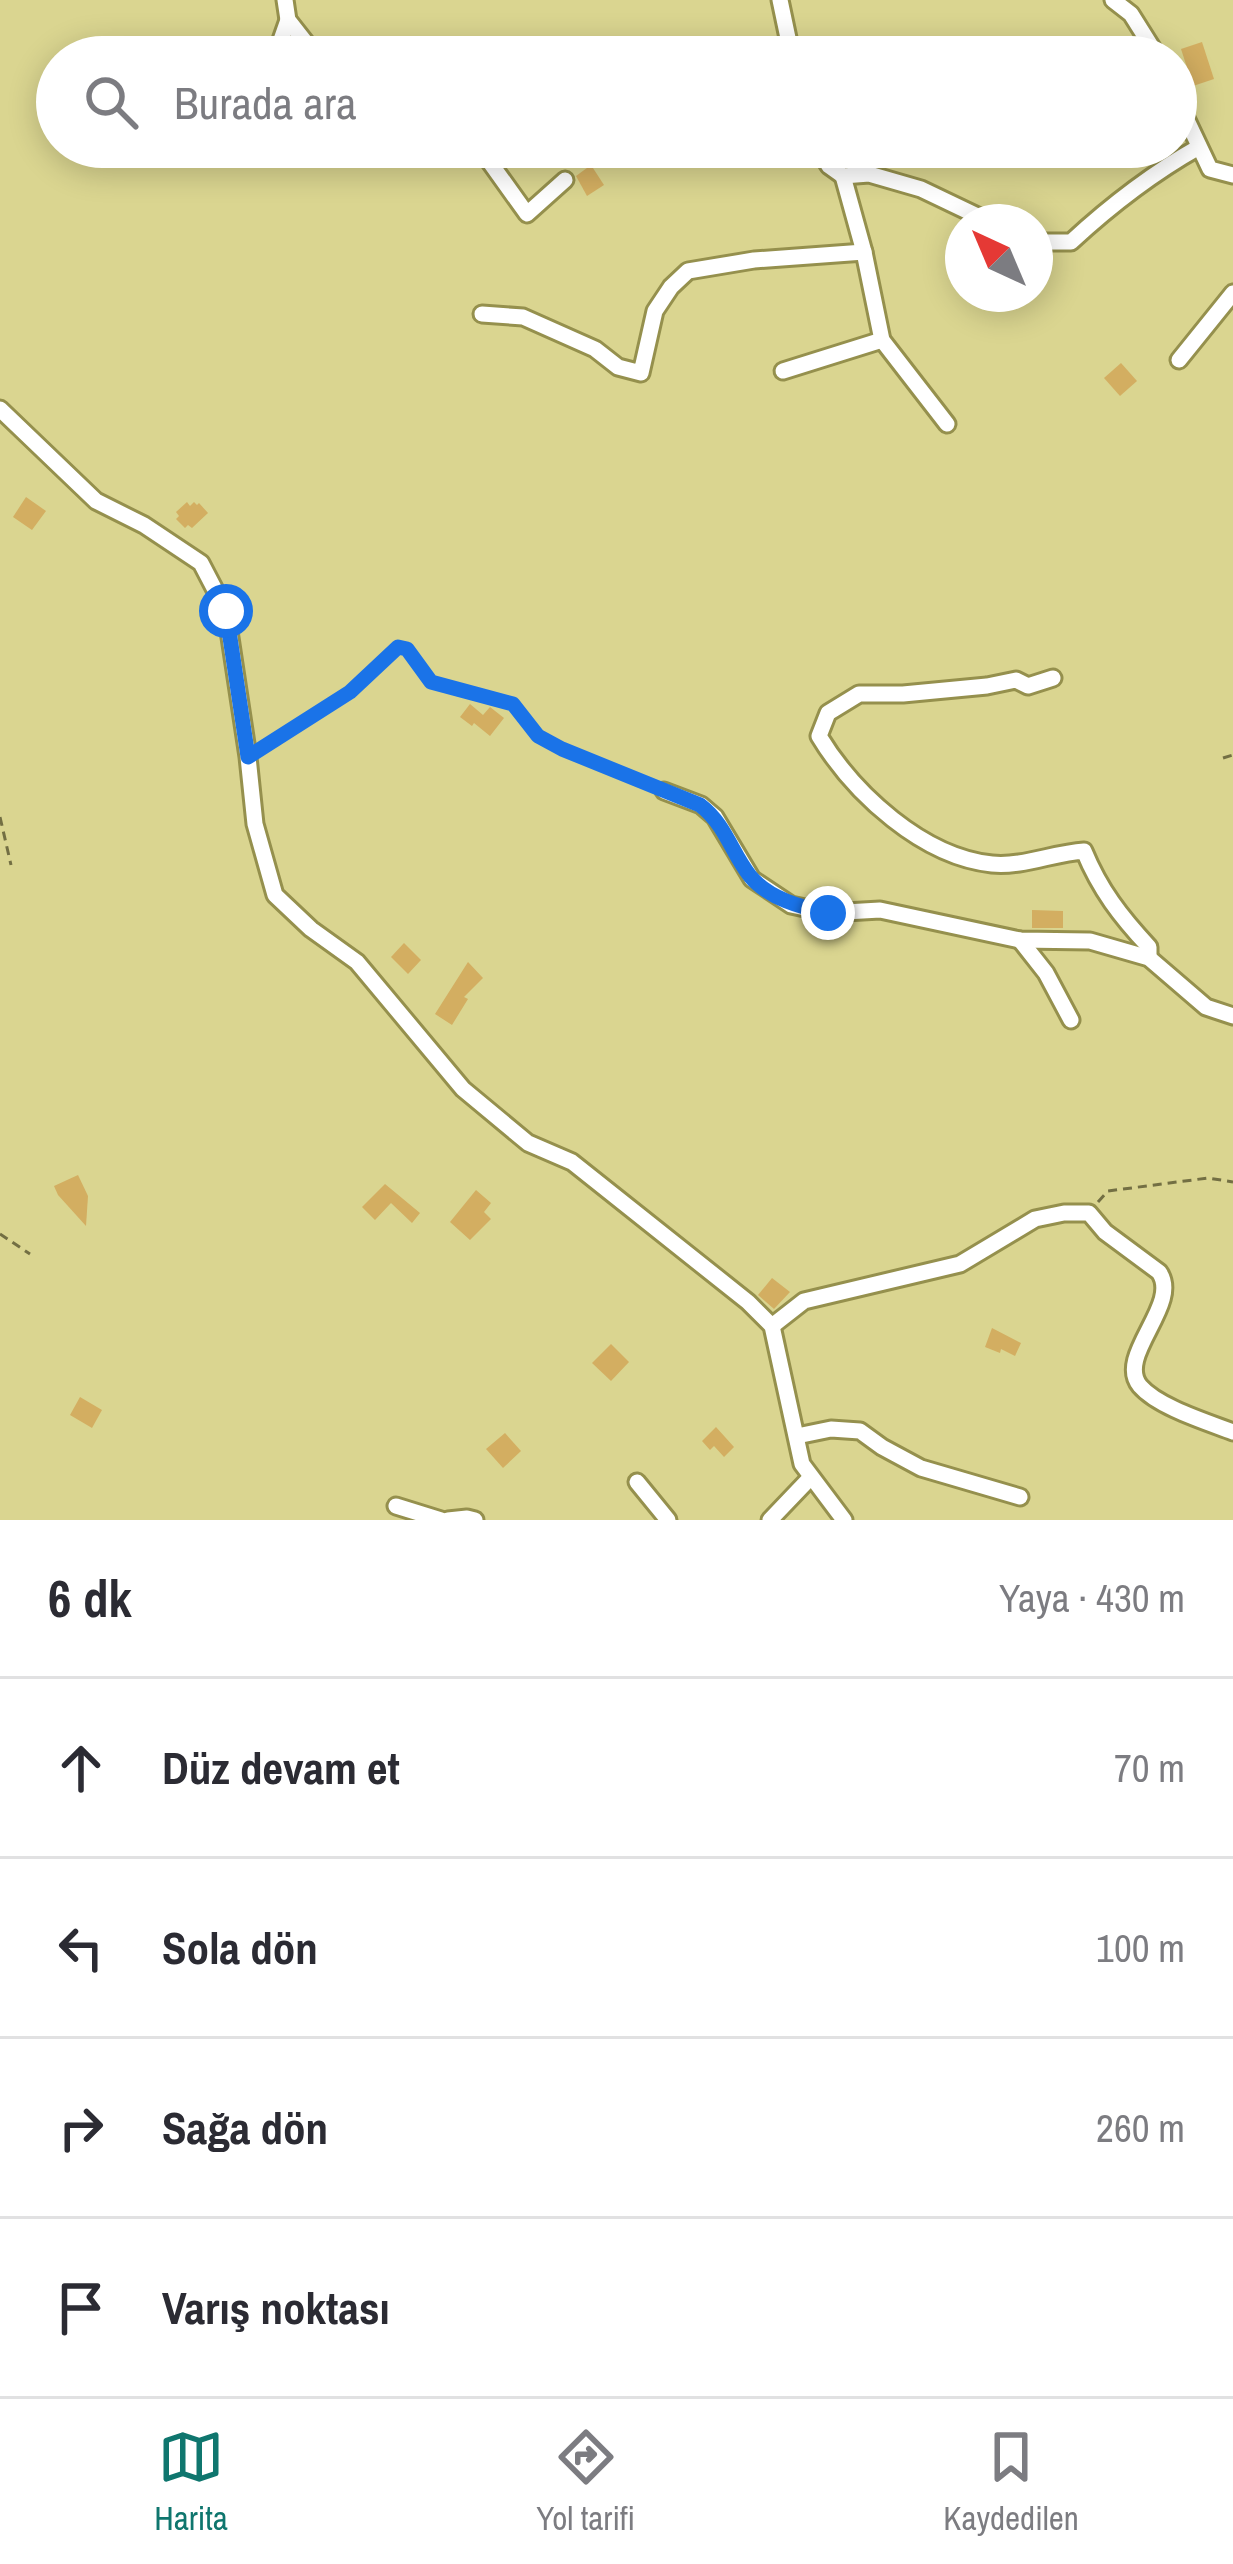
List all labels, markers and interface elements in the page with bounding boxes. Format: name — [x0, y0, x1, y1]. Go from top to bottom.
search box — [36, 36, 1197, 168]
icon: search — [78, 69, 144, 135]
text: Burada ara — [174, 72, 357, 133]
north arrow — [945, 204, 1053, 312]
route start — [199, 584, 253, 638]
route end — [801, 886, 855, 940]
text: 6 dk — [48, 1564, 132, 1633]
text: Yaya · 430 m — [999, 1572, 1185, 1624]
icon: ahead — [48, 1735, 114, 1801]
text: Düz devam et — [162, 1737, 400, 1798]
text: 70 m — [1114, 1742, 1185, 1794]
icon: left — [48, 1915, 114, 1981]
text: Sola dön — [162, 1917, 318, 1978]
text: 100 m — [1096, 1922, 1185, 1974]
icon: right — [48, 2095, 114, 2161]
text: Sağa dön — [162, 2097, 328, 2158]
text: 260 m — [1096, 2102, 1185, 2154]
icon: arrive — [48, 2275, 114, 2341]
text: Varış noktası — [162, 2277, 390, 2338]
tab: Harita — [154, 2424, 228, 2540]
tab: Yol tarifi — [536, 2424, 635, 2540]
tab: Kaydedilen — [943, 2424, 1079, 2540]

